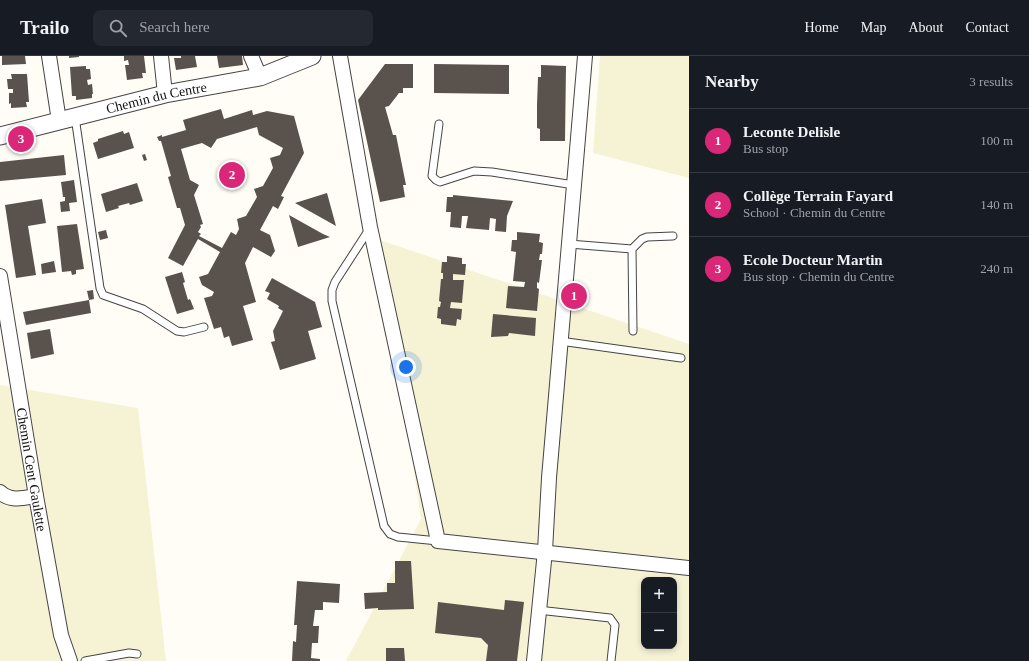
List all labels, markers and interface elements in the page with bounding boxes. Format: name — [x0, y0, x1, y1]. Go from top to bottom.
search box — [93, 10, 373, 46]
text: Trailo — [20, 17, 69, 38]
icon: search — [107, 17, 129, 39]
text: Search here — [139, 19, 210, 35]
text: Home — [805, 20, 839, 35]
text: Map — [861, 20, 886, 35]
text: About — [908, 20, 943, 35]
text: Contact — [965, 20, 1009, 35]
text: Nearby — [705, 72, 759, 91]
text: 3 results — [969, 74, 1013, 89]
street label: Chemin du Centre — [105, 80, 208, 117]
pin: 3 — [8, 124, 34, 154]
text: Leconte Delisle — [743, 124, 840, 140]
text: 1 — [715, 133, 721, 148]
text: 100 m — [980, 133, 1013, 148]
text: Bus stop — [743, 141, 788, 156]
pin: 2 — [219, 160, 245, 190]
text: Collège Terrain Fayard — [743, 188, 893, 204]
text: 2 — [715, 197, 721, 212]
text: 140 m — [980, 197, 1013, 212]
text: School · Chemin du Centre — [743, 205, 885, 220]
text: Ecole Docteur Martin — [743, 252, 883, 268]
text: 3 — [715, 261, 721, 276]
text: 240 m — [980, 261, 1013, 276]
text: Bus stop · Chemin du Centre — [743, 269, 894, 284]
pin: 1 — [561, 281, 587, 311]
your location — [396, 357, 416, 377]
street label: Chemin Cent Gaulette — [14, 406, 49, 533]
map controls — [641, 577, 677, 649]
button: + — [641, 577, 677, 613]
button: − — [641, 613, 677, 649]

